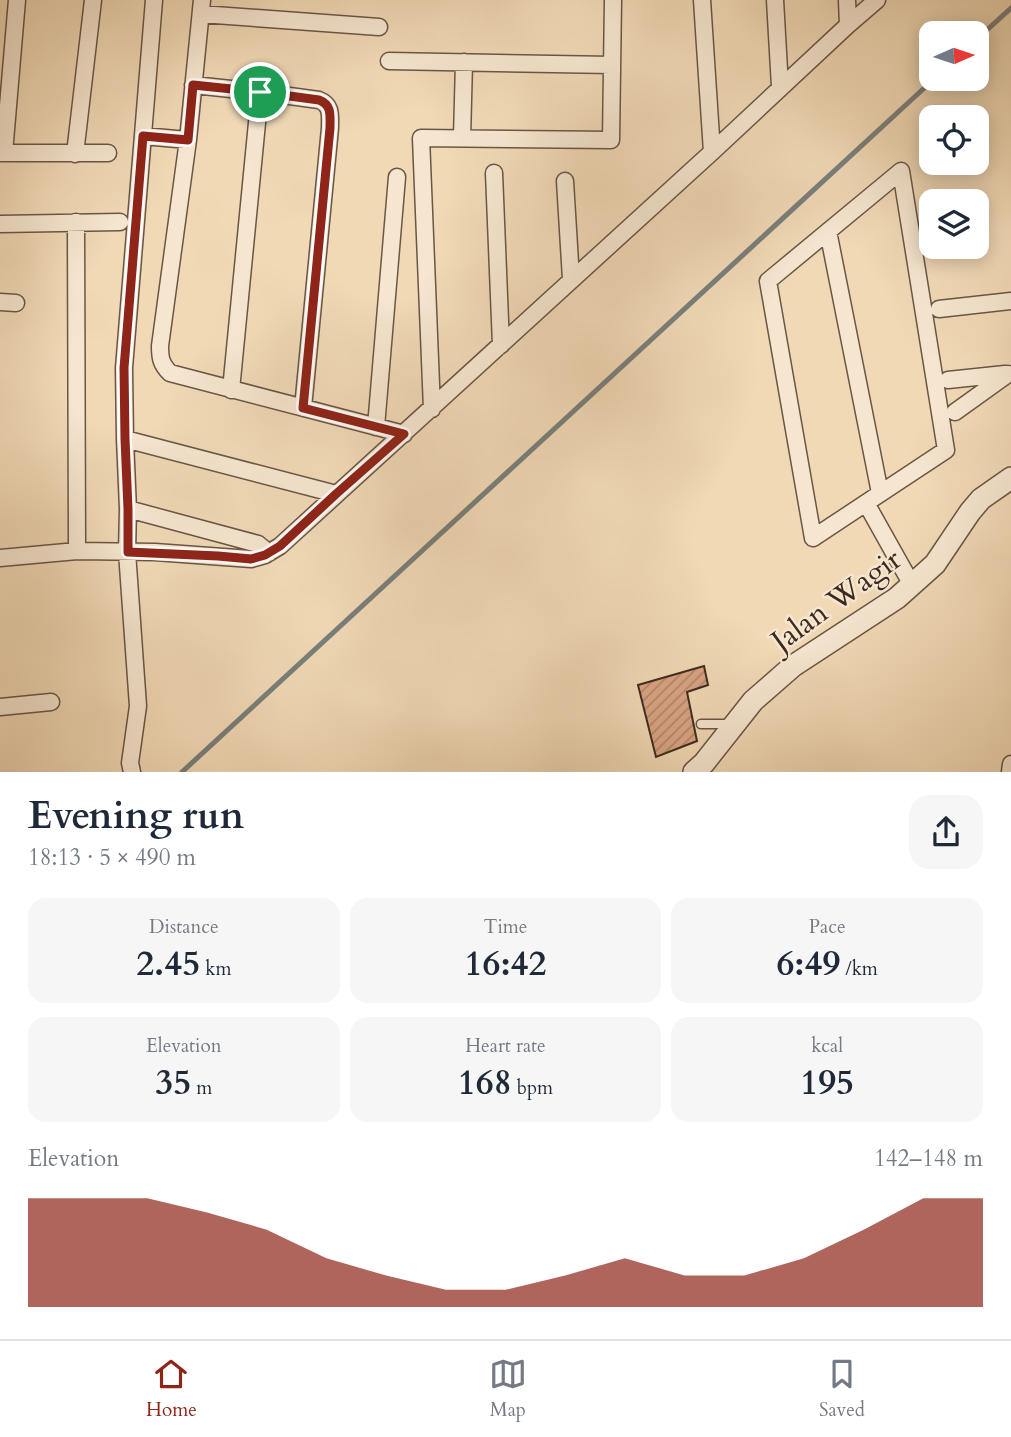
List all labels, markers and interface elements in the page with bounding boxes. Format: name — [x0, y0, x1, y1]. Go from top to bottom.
north arrow — [919, 21, 989, 91]
map controls — [919, 21, 989, 259]
pin — [230, 62, 290, 122]
icon: arrive — [241, 73, 279, 111]
button: locate — [919, 105, 989, 175]
button: layers — [919, 189, 989, 259]
street label: Jalan Wagir — [760, 539, 910, 664]
text: Evening run — [28, 790, 244, 842]
button: share — [909, 795, 983, 869]
text: 18:13 · 5 × 490 m — [28, 842, 196, 873]
text: Distance — [149, 914, 219, 940]
text: Time — [484, 914, 527, 940]
text: Pace — [809, 914, 846, 940]
text: 2.45 — [136, 940, 200, 988]
text: 16:42 — [465, 940, 546, 988]
text: 6:49 — [776, 940, 840, 988]
text: km — [200, 956, 231, 982]
text: /km — [840, 956, 878, 982]
text: Elevation — [146, 1033, 222, 1059]
text: Heart rate — [465, 1033, 546, 1059]
text: kcal — [811, 1033, 843, 1059]
text: 35 — [155, 1059, 191, 1107]
text: 168 — [458, 1059, 512, 1107]
text: 195 — [800, 1059, 854, 1107]
text: m — [191, 1075, 212, 1101]
text: bpm — [512, 1075, 553, 1101]
text: Elevation — [28, 1143, 119, 1174]
text: 142–148 m — [874, 1143, 983, 1174]
tab: Home — [146, 1355, 197, 1423]
tab: Map — [489, 1355, 527, 1423]
tab: Saved — [819, 1355, 865, 1423]

